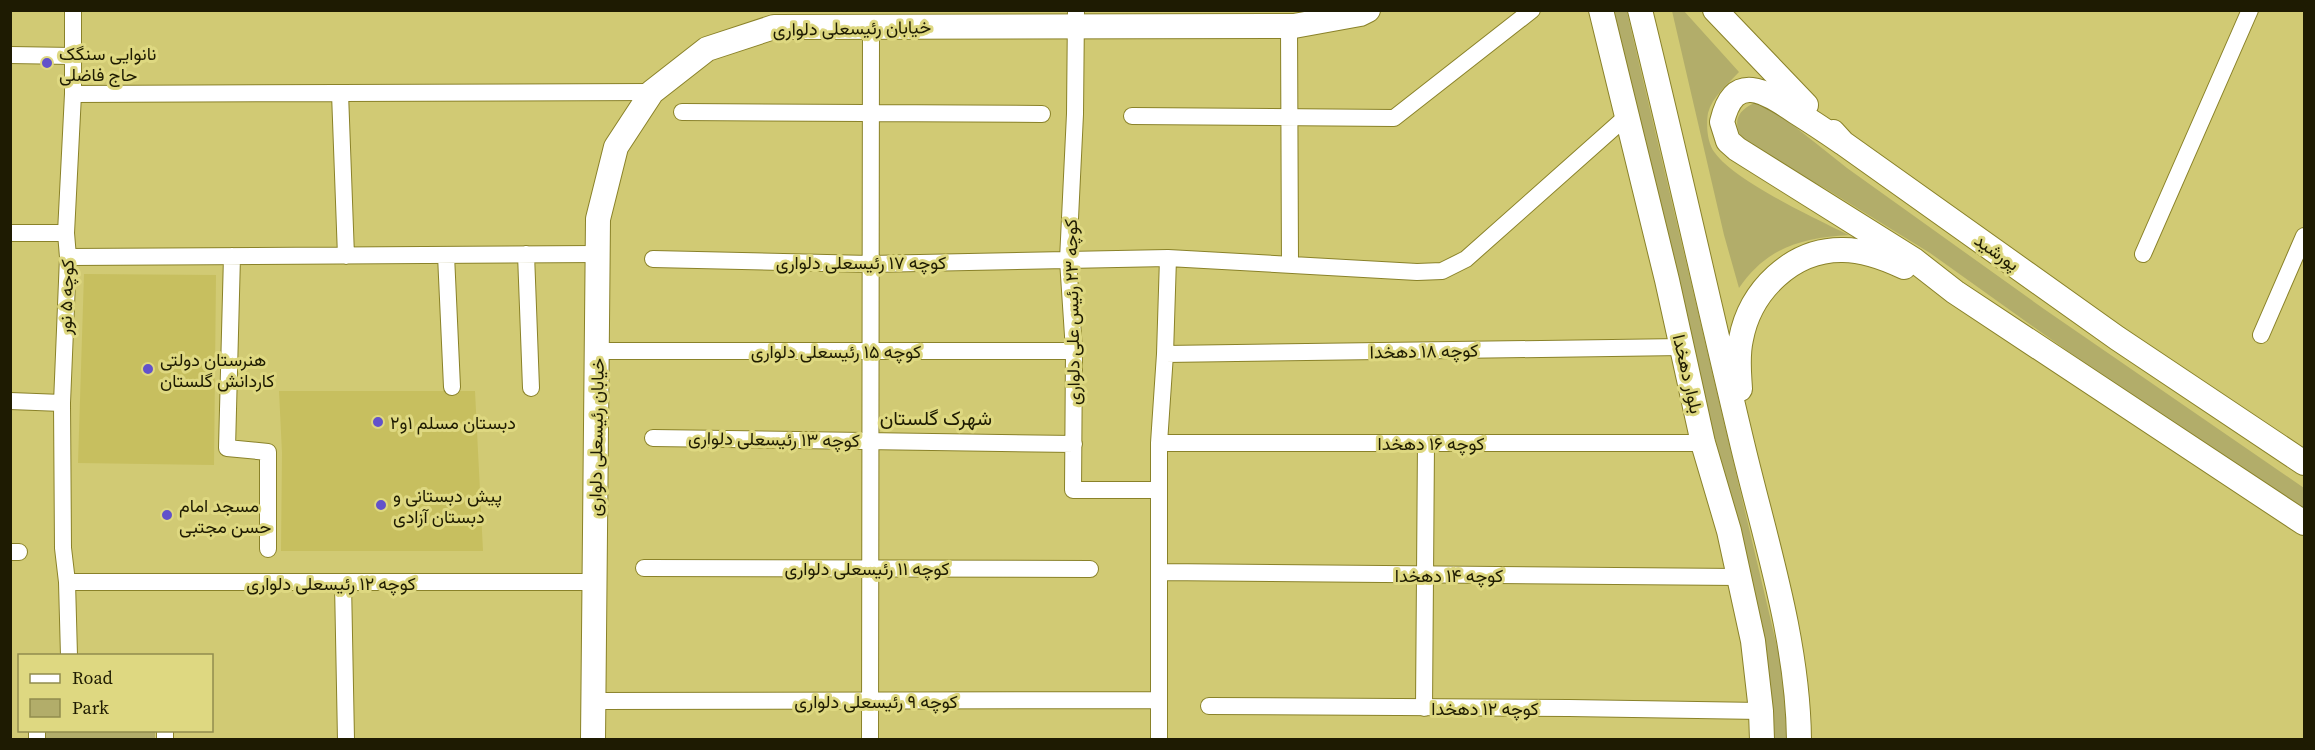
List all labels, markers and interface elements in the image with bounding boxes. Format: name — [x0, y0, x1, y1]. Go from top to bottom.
street label: خیابان رئیسعلی دلواری — [772, 14, 932, 42]
place label: نانوایی سنگک حاج فاضلی — [59, 41, 157, 87]
marker: نانوایی سنگک حاج فاضلی — [40, 56, 54, 70]
street label: کوچه ۲۳ رئیس علی دلواری — [1058, 219, 1086, 405]
street label: پورشید — [1969, 228, 2025, 276]
street label: کوچه ۱۷ رئیسعلی دلواری — [776, 250, 946, 275]
street label: کوچه ۵ نور — [52, 259, 80, 336]
street label: بلوار دهخدا — [1667, 332, 1709, 416]
street label: کوچه ۱۸ دهخدا — [1369, 338, 1479, 364]
street label: کوچه ۱۵ رئیسعلی دلواری — [751, 339, 921, 364]
place label: هنرستان دولتی کاردانش گلستان — [160, 347, 275, 393]
street label: خیابان رئیسعلی دلواری — [582, 357, 610, 517]
marker: هنرستان دولتی کاردانش گلستان — [141, 362, 155, 376]
district label: شهرک گلستان — [880, 404, 992, 432]
place label: دبستان مسلم ۱و۲ — [390, 410, 516, 435]
marker: دبستان مسلم ۱و۲ — [371, 415, 385, 429]
street label: کوچه ۱۳ رئیسعلی دلواری — [688, 425, 860, 453]
street label: کوچه ۱۶ دهخدا — [1378, 431, 1484, 456]
place label: پیش دبستانی و دبستان آزادی — [393, 483, 502, 529]
place label: مسجد امام حسن مجتبی — [179, 493, 271, 539]
marker: پیش دبستانی و دبستان آزادی — [374, 498, 388, 512]
marker: مسجد امام حسن مجتبی — [160, 508, 174, 522]
street label: کوچه ۱۱ رئیسعلی دلواری — [784, 556, 950, 581]
street label: کوچه ۱۴ دهخدا — [1395, 563, 1503, 588]
street label: کوچه ۱۲ رئیسعلی دلواری — [246, 571, 416, 596]
legend — [18, 654, 213, 732]
text: Road — [72, 665, 113, 690]
street label: کوچه ۹ رئیسعلی دلواری — [794, 689, 958, 714]
text: Park — [72, 695, 109, 720]
street label: کوچه ۱۲ دهخدا — [1431, 696, 1539, 721]

